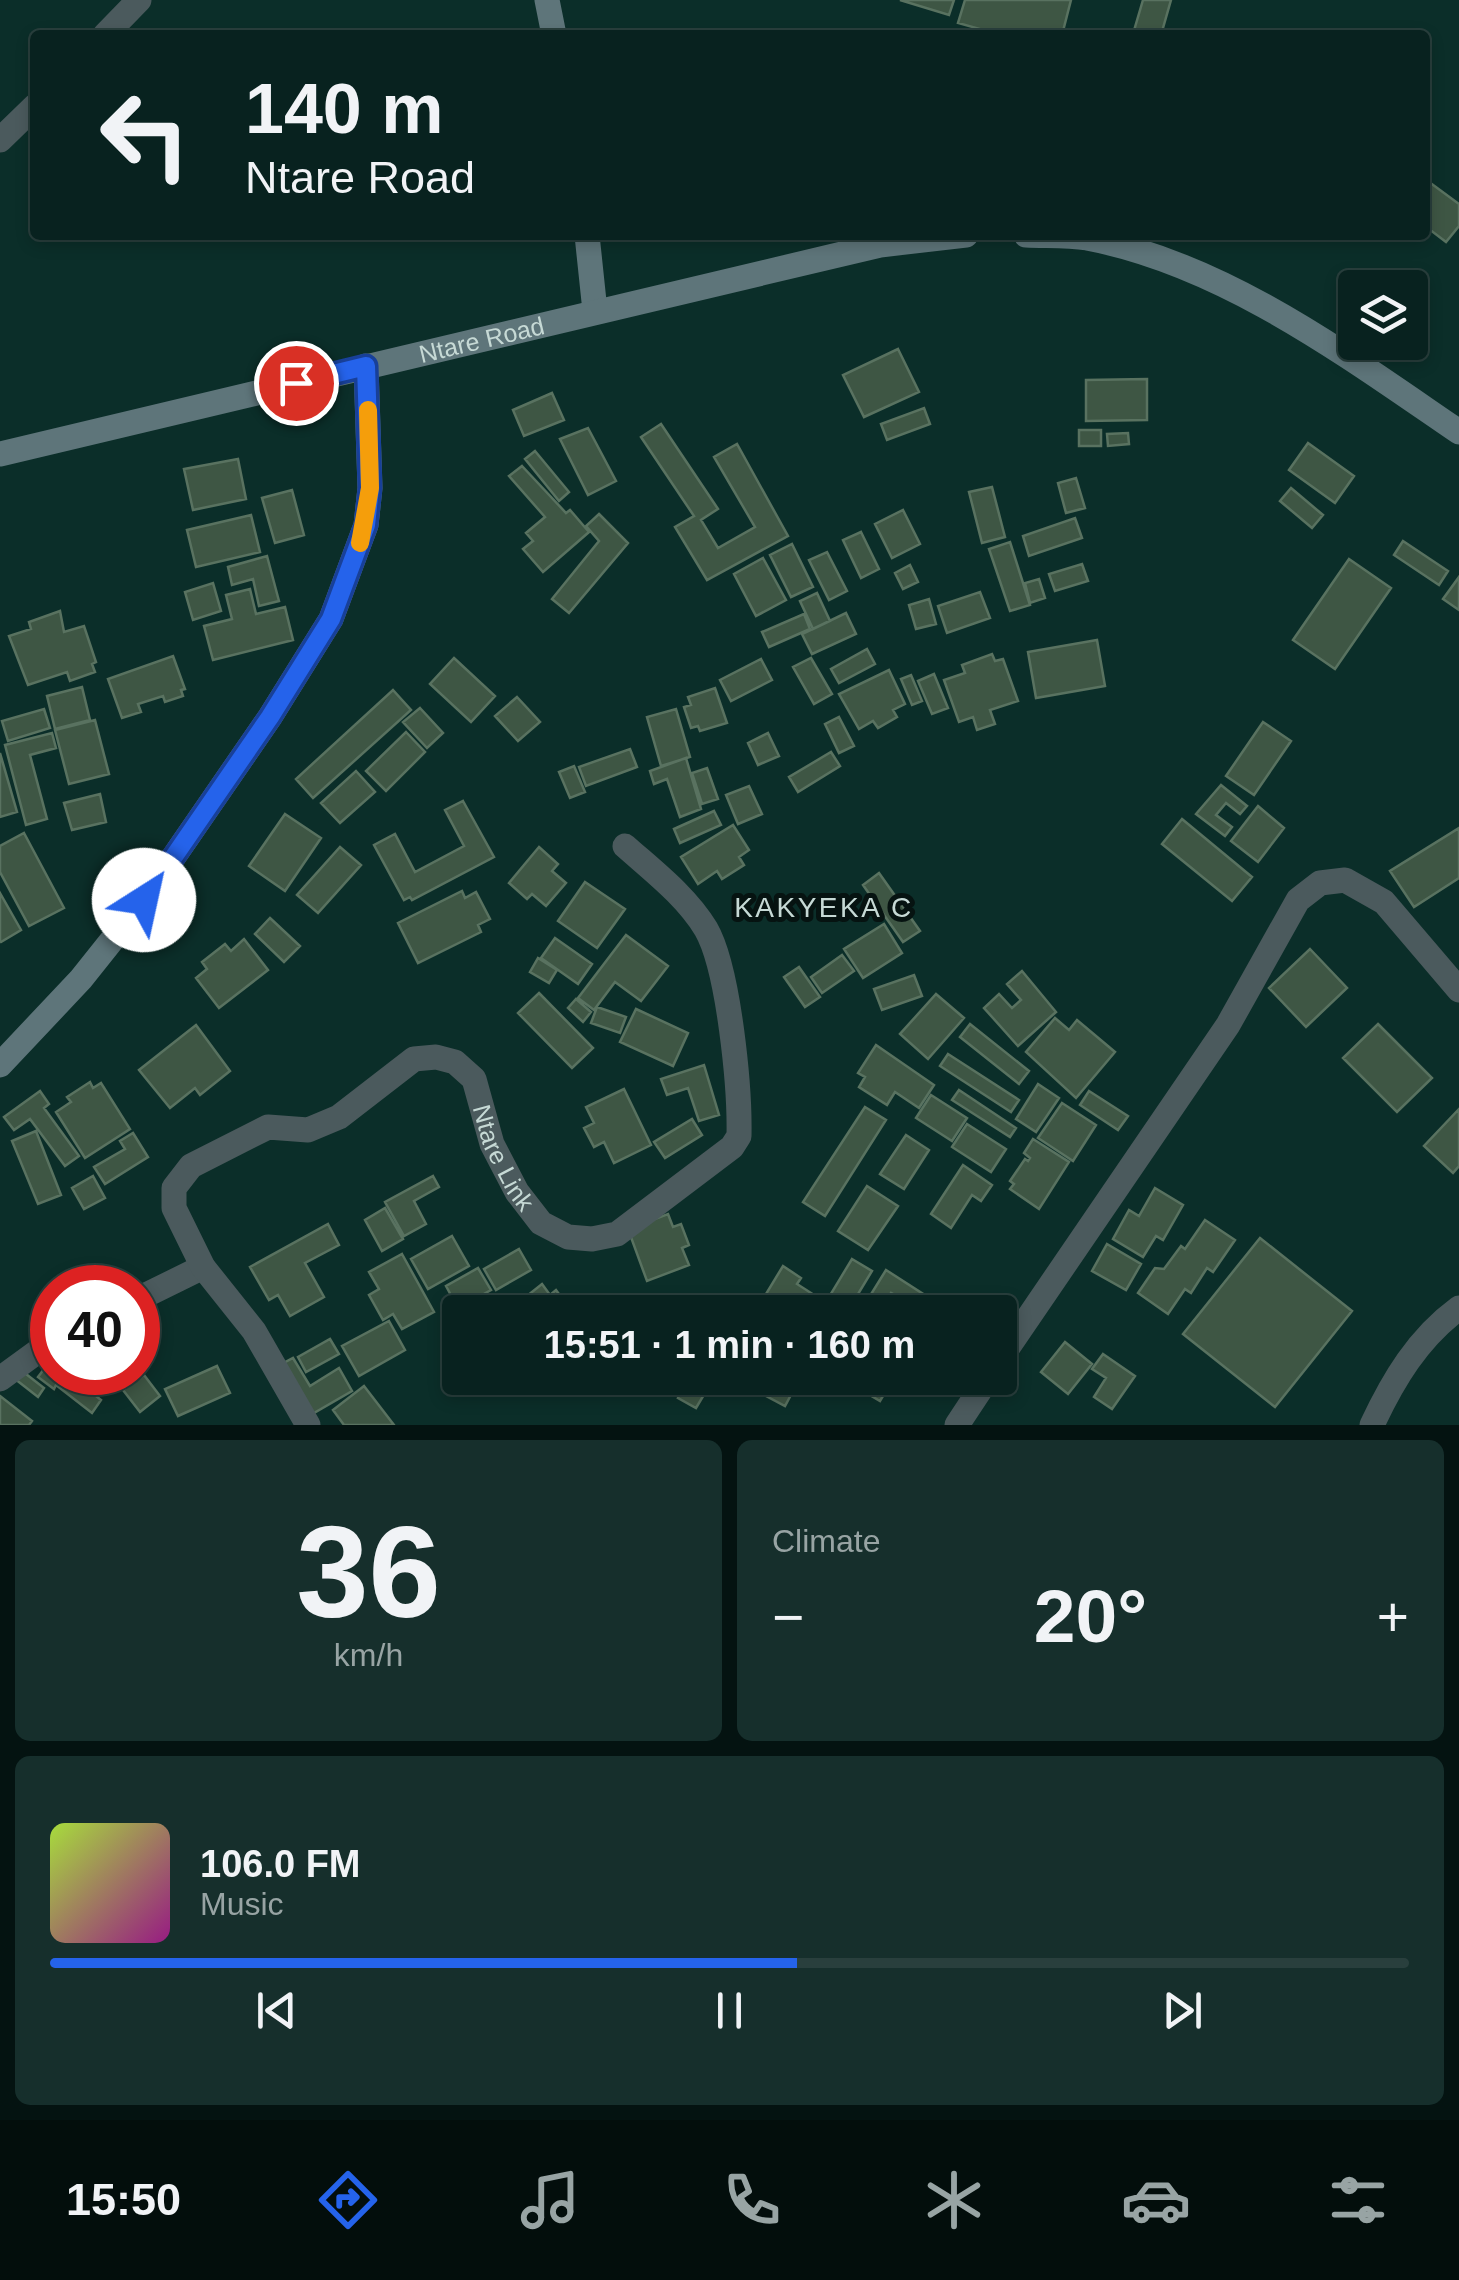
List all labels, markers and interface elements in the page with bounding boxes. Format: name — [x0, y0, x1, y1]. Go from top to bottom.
icon: left — [80, 70, 210, 200]
text: 140 m — [245, 70, 443, 148]
text: Ntare Road — [245, 152, 475, 203]
map controls — [1338, 270, 1428, 360]
button: layers — [1338, 270, 1428, 360]
street label: Ntare Road — [416, 311, 547, 368]
pin — [254, 341, 339, 426]
icon: arrive — [269, 356, 324, 411]
position arrow — [92, 848, 196, 952]
district label: KAKYEKA C — [734, 892, 914, 923]
street label: Ntare Link — [468, 1101, 540, 1216]
speed limit sign: 40 — [30, 1265, 160, 1395]
text: 15:51 · 1 min · 160 m — [544, 1324, 915, 1366]
text: 36 — [296, 1499, 441, 1645]
text: Climate — [772, 1523, 880, 1559]
text: 20° — [1034, 1574, 1147, 1658]
text: − — [772, 1586, 804, 1648]
text: + — [1377, 1586, 1409, 1648]
text: km/h — [334, 1637, 403, 1673]
text: 106.0 FM — [200, 1843, 361, 1885]
text: Music — [200, 1886, 284, 1922]
icon: previous — [249, 1983, 304, 2038]
icon: pause — [702, 1983, 757, 2038]
icon: next — [1155, 1983, 1210, 2038]
icon: directions — [313, 2165, 383, 2235]
icon: music — [515, 2165, 585, 2235]
icon: phone — [717, 2165, 787, 2235]
icon: climate — [919, 2165, 989, 2235]
icon: car — [1121, 2165, 1191, 2235]
icon: filters — [1323, 2165, 1393, 2235]
text: 15:50 — [66, 2174, 181, 2225]

